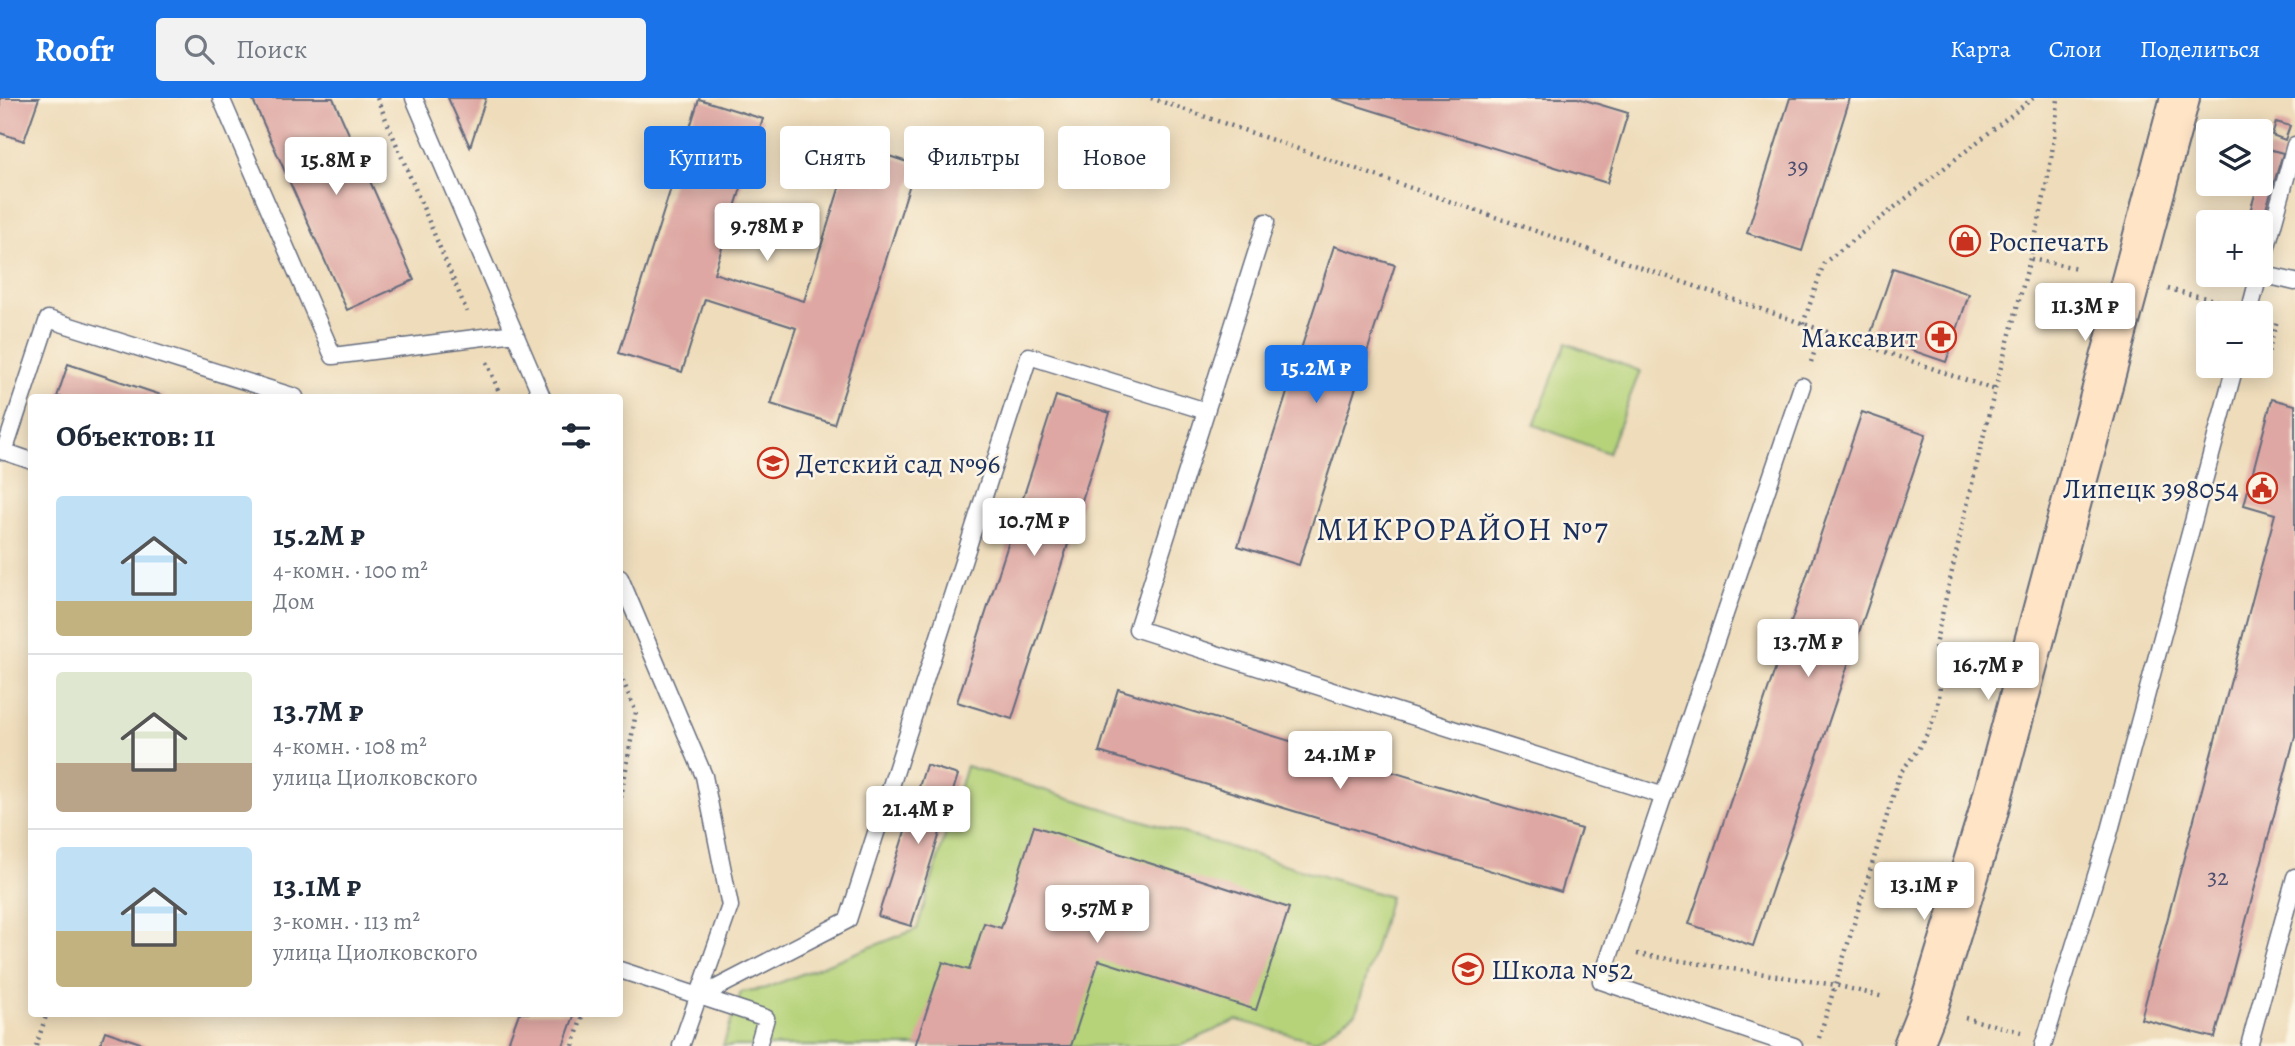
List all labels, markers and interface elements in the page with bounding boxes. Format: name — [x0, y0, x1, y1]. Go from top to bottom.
search box — [156, 18, 646, 81]
text: Roofr — [35, 27, 114, 72]
icon: search — [180, 30, 218, 68]
text: Поиск — [236, 32, 307, 67]
text: Карта — [1950, 33, 2011, 65]
text: Слои — [2049, 33, 2102, 65]
text: Поделиться — [2140, 33, 2260, 65]
map controls — [2196, 119, 2273, 378]
button: layers — [2196, 119, 2273, 196]
chip: Купить — [644, 126, 766, 189]
chip: Снять — [780, 126, 890, 189]
chip: Фильтры — [904, 126, 1044, 189]
chip: Новое — [1058, 126, 1170, 189]
pin: 15.8M ₽ — [271, 138, 401, 197]
text: 15.8M ₽ — [301, 144, 371, 175]
house number: 39 — [1788, 150, 1808, 182]
pin: 9.78M ₽ — [702, 204, 832, 263]
text: 9.78M ₽ — [731, 210, 803, 241]
button: + — [2196, 210, 2273, 287]
place label: Роспечать — [1988, 223, 2108, 261]
shop icon: Роспечать — [1948, 224, 1982, 258]
pin: 11.3M ₽ — [2020, 284, 2150, 343]
text: 11.3M ₽ — [2051, 290, 2119, 321]
button: − — [2196, 301, 2273, 378]
place label: Максавит — [1801, 319, 1918, 357]
pharmacy icon: Максавит — [1924, 320, 1958, 354]
pin: 15.2M ₽ — [1251, 345, 1381, 405]
text: 15.2M ₽ — [1281, 352, 1351, 383]
text: Объектов: 11 — [56, 416, 215, 456]
icon: filters — [557, 417, 595, 455]
place label: Детский сад №96 — [796, 445, 1001, 483]
school or university icon: Детский сад №96 — [756, 446, 790, 480]
place label: Липецк 398054 — [2063, 470, 2239, 508]
public building icon: Липецк 398054 — [2245, 471, 2279, 505]
pin: 10.7M ₽ — [969, 498, 1099, 558]
text: 10.7M ₽ — [999, 505, 1069, 536]
district label: МИКРОРАЙОН №7 — [1316, 507, 1610, 551]
text: 15.2M ₽ — [273, 515, 365, 555]
icon: home — [112, 524, 196, 608]
text: 4-комн. · 100 m² — [273, 555, 428, 586]
text: Дом — [273, 586, 315, 617]
pin: 13.7M ₽ — [1743, 620, 1873, 679]
text: 13.7M ₽ — [1773, 626, 1843, 657]
pin: 16.7M ₽ — [1923, 642, 2053, 702]
text: 16.7M ₽ — [1953, 649, 2023, 680]
text: 13.7M ₽ — [273, 691, 363, 731]
icon: home — [112, 700, 196, 784]
text: 4-комн. · 108 m² — [273, 731, 427, 762]
pin: 24.1M ₽ — [1275, 732, 1405, 791]
text: 24.1M ₽ — [1304, 738, 1376, 769]
text: улица Циолковского — [273, 762, 478, 793]
pin: 21.4M ₽ — [853, 786, 983, 846]
text: 21.4M ₽ — [882, 793, 954, 824]
house number: 32 — [2207, 861, 2229, 893]
pin: 13.1M ₽ — [1859, 862, 1989, 922]
text: 13.1M ₽ — [273, 866, 361, 906]
text: 13.1M ₽ — [1890, 869, 1958, 900]
icon: home — [112, 875, 196, 959]
pin: 9.57M ₽ — [1032, 886, 1162, 945]
text: 9.57M ₽ — [1061, 892, 1133, 923]
text: 3-комн. · 113 m² — [273, 906, 420, 937]
text: улица Циолковского — [273, 937, 478, 968]
place label: Школа №52 — [1491, 951, 1633, 989]
school or university icon: Школа №52 — [1451, 952, 1485, 986]

